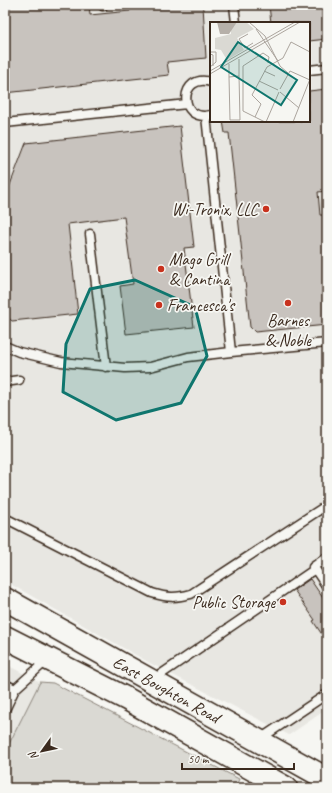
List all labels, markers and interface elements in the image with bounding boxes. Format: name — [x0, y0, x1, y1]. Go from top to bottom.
inset map — [210, 22, 310, 122]
place label: Wi-Tronix, LLC — [172, 199, 260, 220]
marker: Wi-Tronix, LLC — [261, 204, 271, 214]
place label: Mago Grill & Cantina — [169, 249, 231, 290]
marker: Mago Grill & Cantina — [156, 264, 166, 274]
place label: Francesca's — [167, 295, 236, 316]
marker: Barnes & Noble — [283, 298, 293, 308]
marker: Francesca's — [154, 300, 164, 310]
place label: Barnes & Noble — [265, 310, 312, 351]
place label: Public Storage — [192, 592, 276, 613]
marker: Public Storage — [278, 597, 288, 607]
street label: East Boughton Road — [109, 651, 226, 729]
north arrow — [22, 731, 62, 771]
scale bar — [182, 745, 294, 771]
text: N — [25, 748, 41, 763]
text: 50 m — [188, 751, 210, 767]

